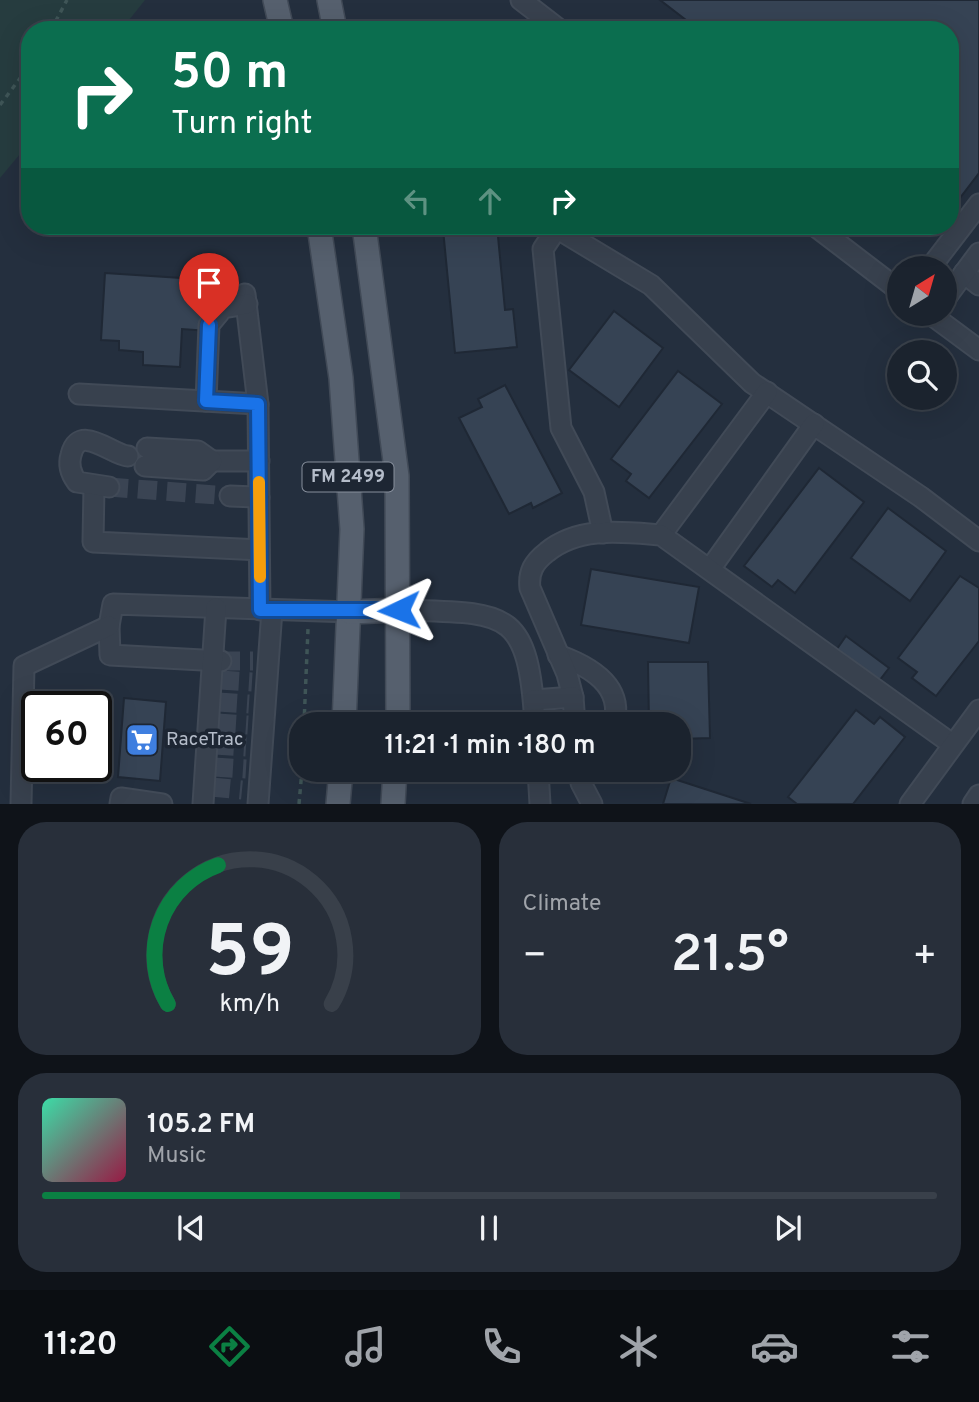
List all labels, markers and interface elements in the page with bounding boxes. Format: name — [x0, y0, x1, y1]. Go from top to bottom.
text: 50 m — [171, 44, 288, 106]
icon: right — [56, 49, 147, 140]
text: Turn right — [171, 105, 313, 145]
icon: left — [398, 182, 436, 220]
icon: ahead — [471, 182, 509, 220]
icon: right — [544, 182, 582, 220]
pin — [179, 253, 239, 325]
north arrow — [887, 256, 957, 326]
map controls — [887, 256, 957, 410]
icon: arrive — [190, 264, 228, 302]
button: search — [887, 340, 957, 410]
road number: FM 2499 — [302, 462, 394, 491]
position arrow — [362, 573, 436, 647]
speed limit sign: 60 — [21, 691, 112, 782]
supermarket icon: RaceTrac — [123, 721, 161, 759]
place label: RaceTrac — [166, 728, 243, 752]
text: 11:21 · 1 min · 180 m — [384, 730, 596, 763]
text: Climate — [523, 890, 601, 919]
text: 59 — [205, 911, 294, 1003]
text: 21.5° — [671, 924, 789, 990]
text: − — [523, 933, 547, 982]
text: + — [912, 933, 937, 982]
text: km/h — [219, 989, 280, 1021]
text: 105.2 FM — [147, 1109, 255, 1142]
text: Music — [147, 1142, 207, 1171]
icon: previous — [172, 1209, 210, 1247]
icon: pause — [470, 1209, 508, 1247]
icon: next — [769, 1209, 807, 1247]
icon: directions — [205, 1322, 254, 1371]
icon: music — [341, 1322, 390, 1371]
icon: phone — [477, 1322, 526, 1371]
icon: climate — [614, 1322, 663, 1371]
icon: car — [750, 1322, 799, 1371]
icon: filters — [886, 1322, 935, 1371]
text: 11:20 — [44, 1326, 118, 1366]

